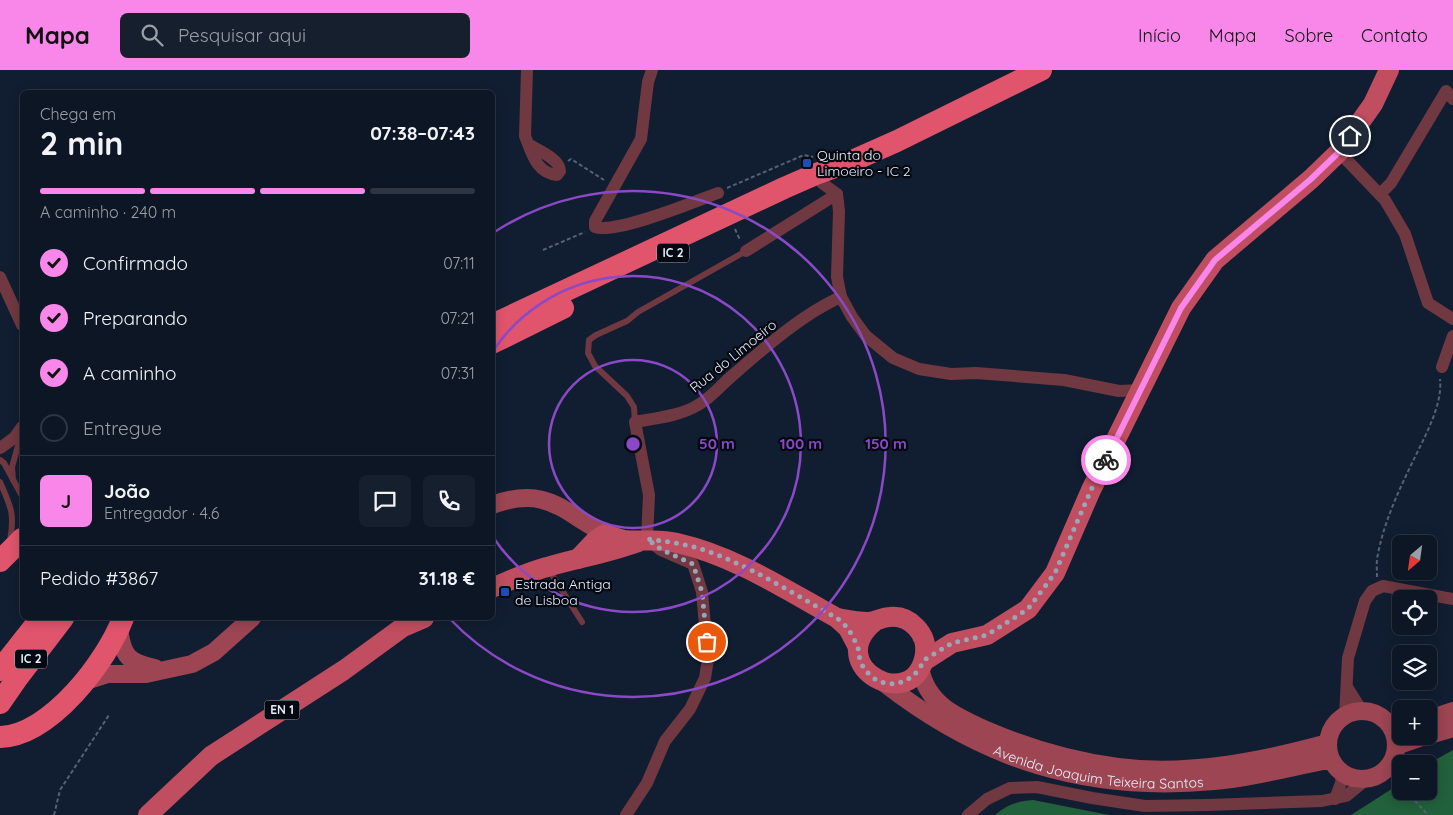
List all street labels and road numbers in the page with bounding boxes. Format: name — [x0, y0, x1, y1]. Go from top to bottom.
road number: IC 2 — [657, 244, 689, 262]
street label: Rua do Limoeiro — [686, 316, 780, 396]
road number: IC 2 — [15, 650, 47, 668]
road number: EN 1 — [264, 700, 300, 720]
street label: Avenida Joaquim Teixeira Santos — [991, 741, 1204, 792]

